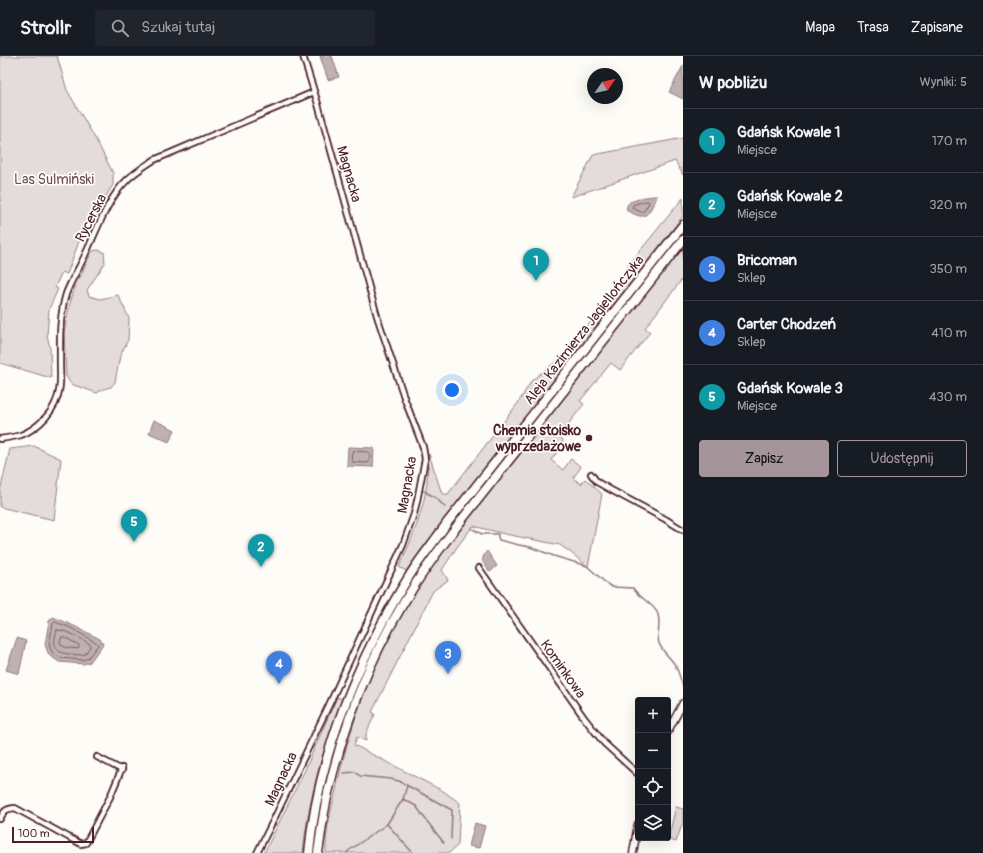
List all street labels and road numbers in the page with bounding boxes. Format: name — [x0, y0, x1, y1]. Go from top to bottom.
street label: Magnacka — [333, 144, 365, 204]
street label: Rycerska — [72, 191, 110, 245]
street label: Aleja Kazimierza Jagiellończyka — [520, 252, 648, 408]
street label: Magnacka — [394, 455, 420, 515]
street label: Kominkowa — [537, 637, 589, 701]
street label: Magnacka — [261, 749, 301, 809]

